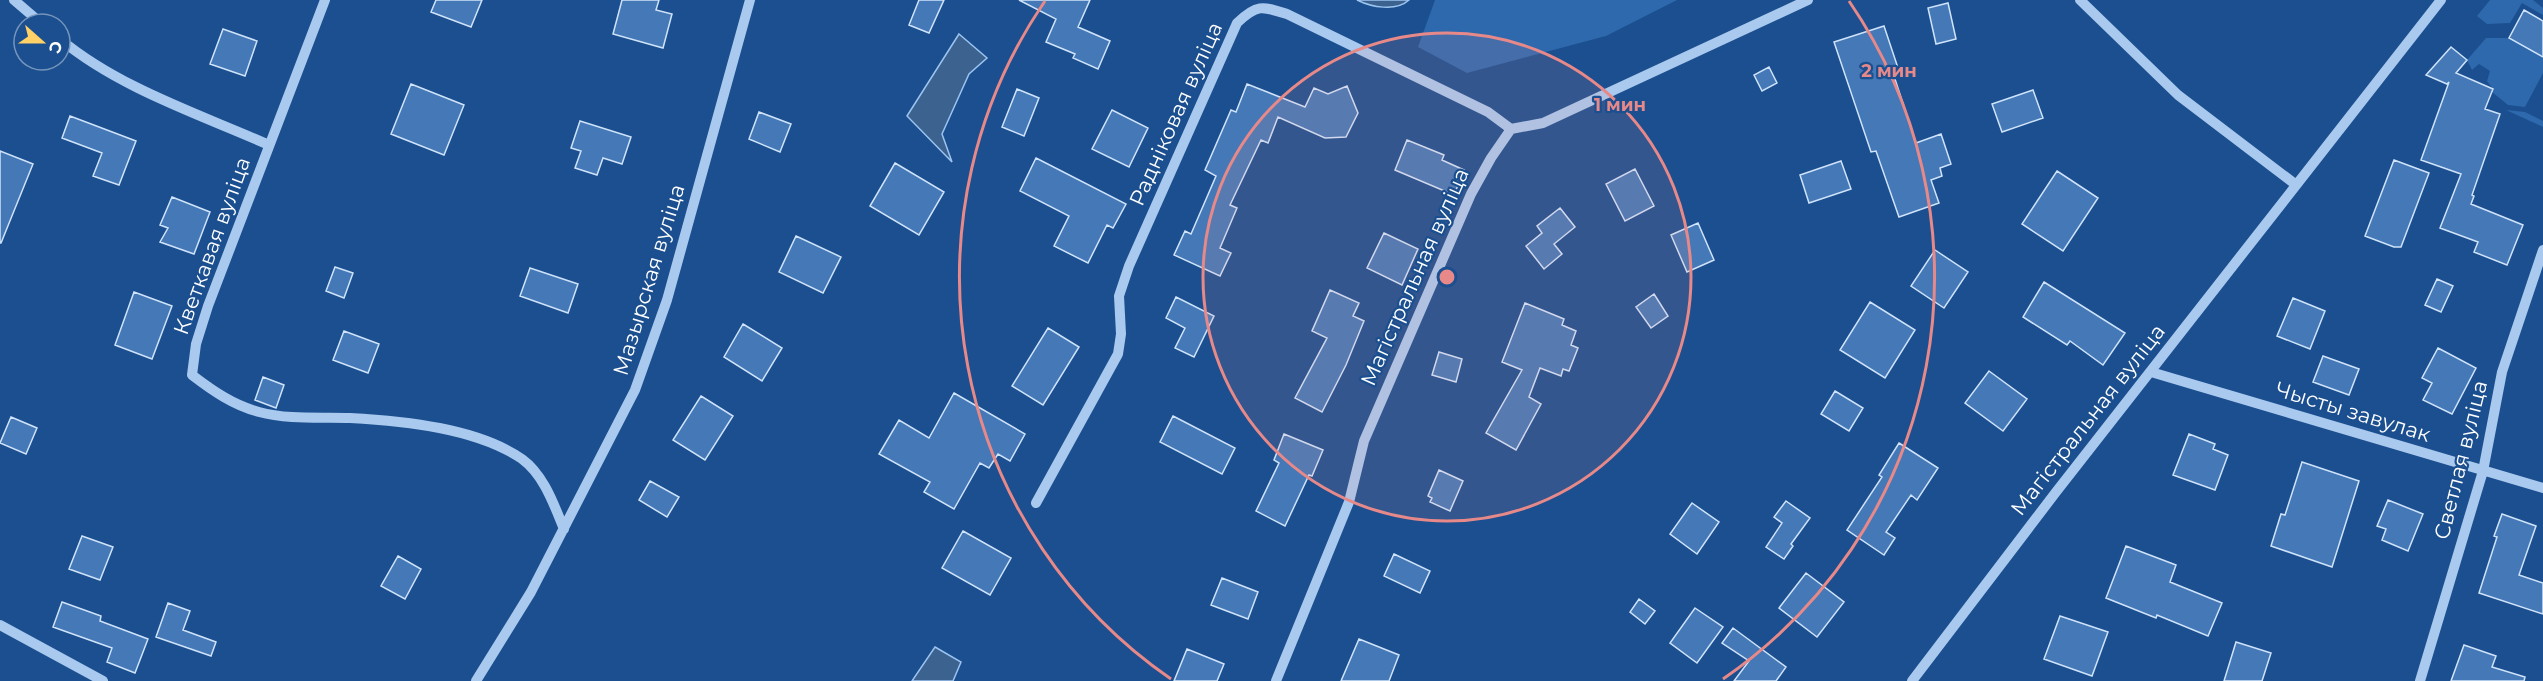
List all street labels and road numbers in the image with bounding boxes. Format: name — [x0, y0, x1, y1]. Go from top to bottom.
street label: Радніковая вуліца — [1124, 18, 1227, 210]
street label: Кветкавая вуліца — [168, 154, 255, 338]
street label: Магістральная вуліца — [1355, 164, 1474, 390]
street label: Мазырская вуліца — [608, 181, 689, 378]
street label: Магістральная вуліца — [2005, 319, 2170, 520]
street label: Чысты завулак — [2273, 376, 2433, 447]
street label: Светлая вуліца — [2429, 378, 2492, 542]

